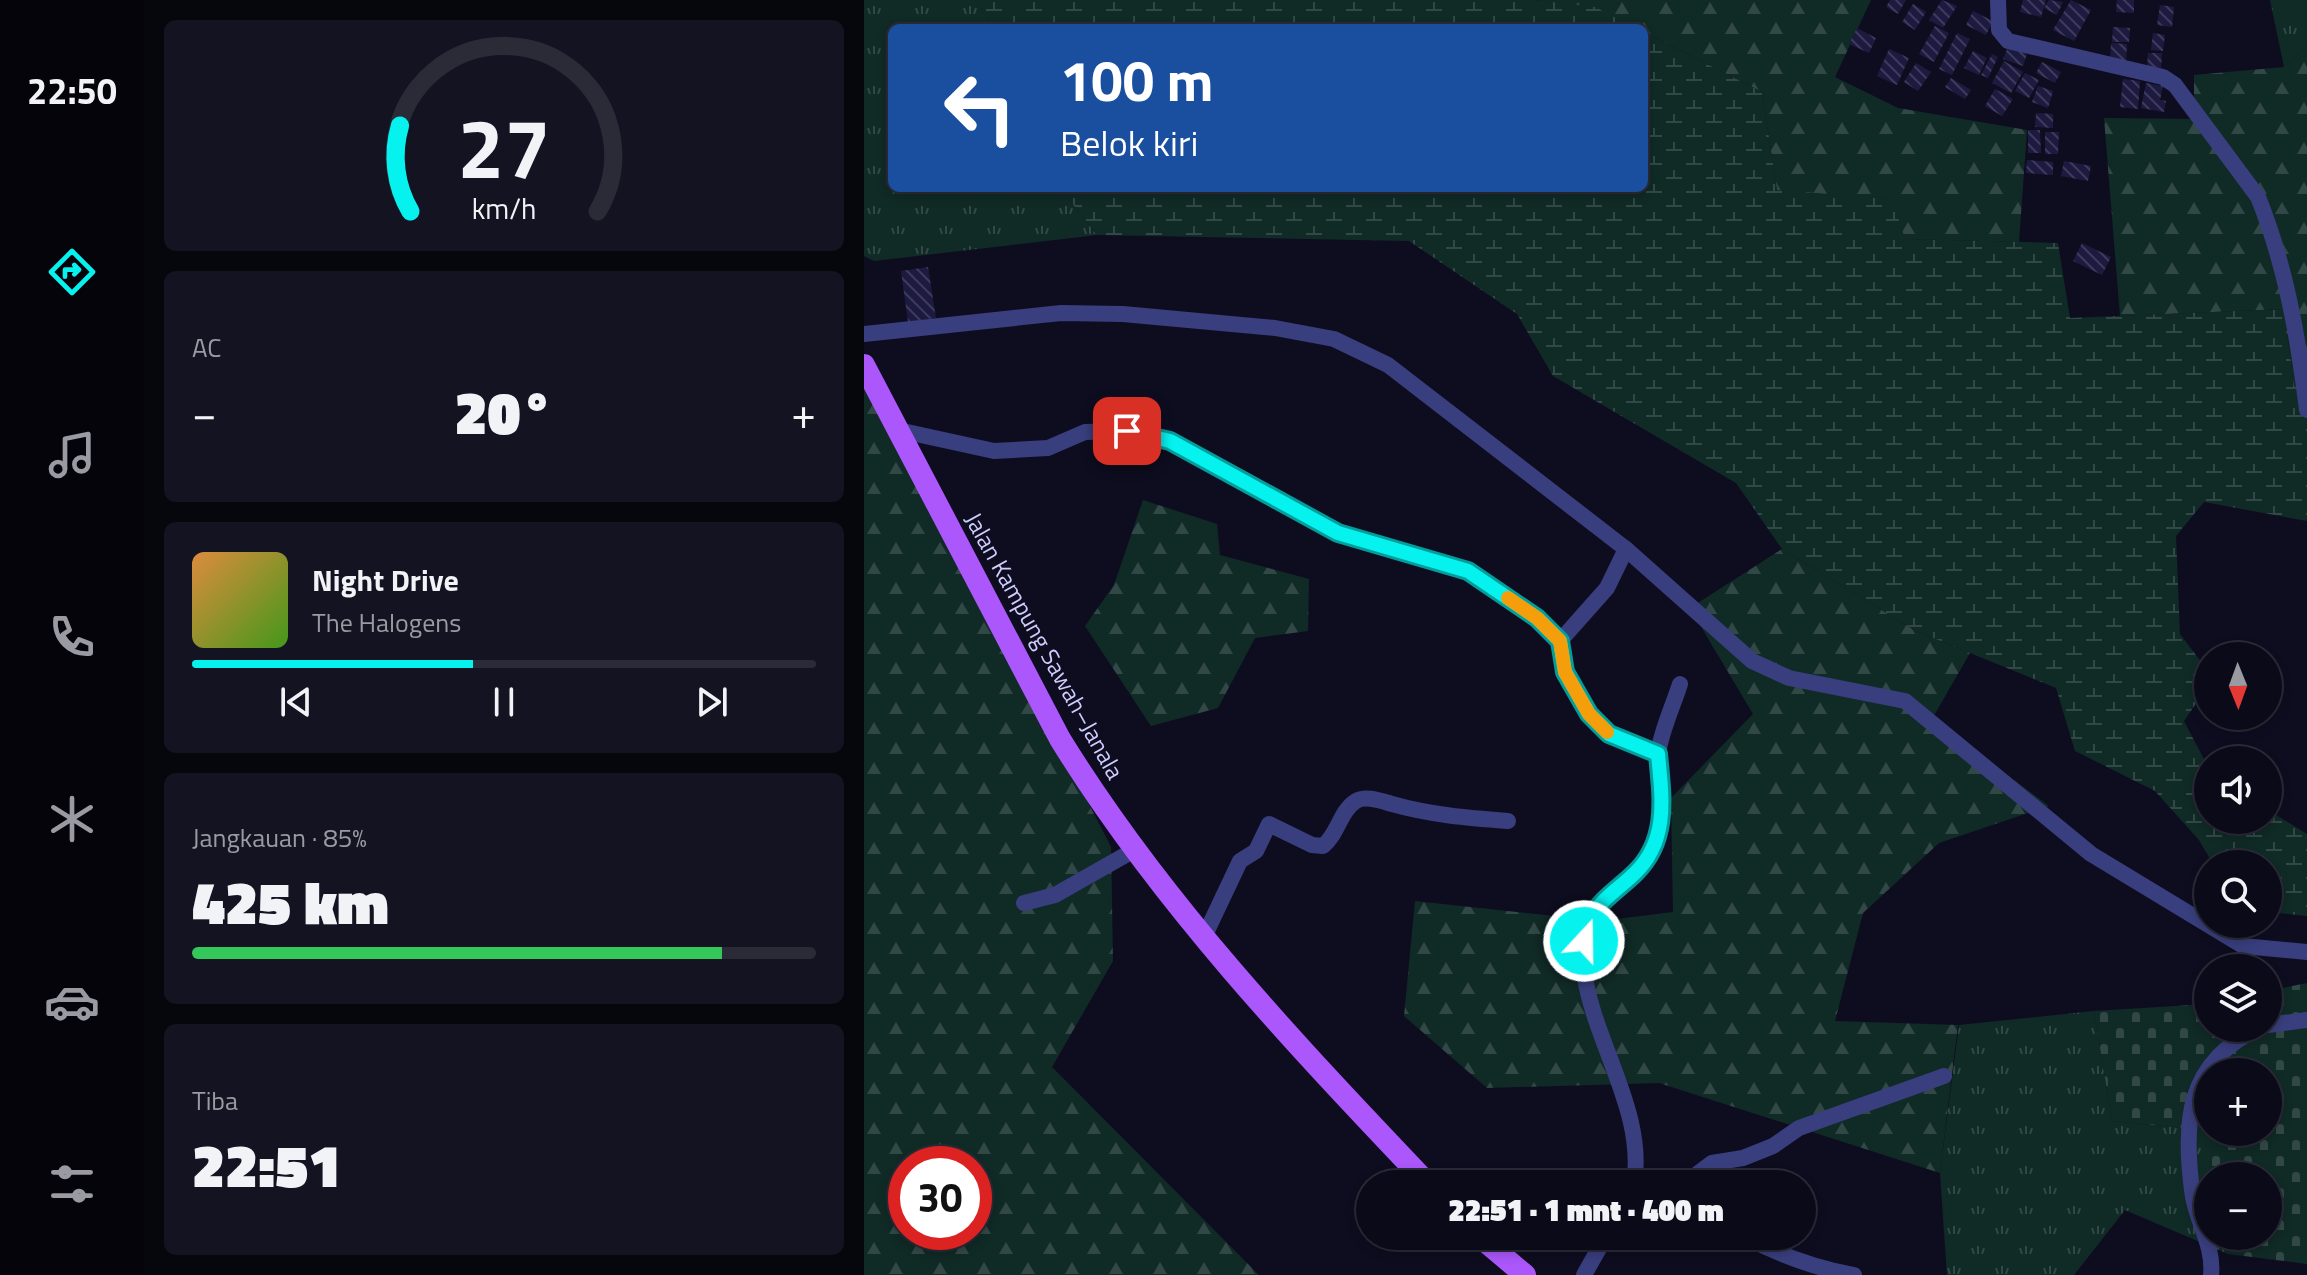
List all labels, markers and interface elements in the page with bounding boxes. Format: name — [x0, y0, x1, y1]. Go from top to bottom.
text: 100 m — [1060, 38, 1213, 123]
icon: left — [928, 56, 1032, 160]
text: 22:50 — [27, 63, 117, 118]
text: 27 — [457, 83, 551, 209]
text: Belok kiri — [1060, 115, 1198, 170]
text: km/h — [472, 187, 536, 230]
icon: directions — [44, 244, 100, 300]
text: AC — [192, 328, 221, 367]
text: 20° — [455, 366, 554, 457]
text: − — [192, 379, 217, 446]
text: + — [791, 379, 816, 446]
pin — [1093, 397, 1161, 465]
icon: arrive — [1105, 409, 1149, 453]
icon: music — [44, 427, 100, 483]
street label: Jalan Kampung Sawah–Janala — [956, 505, 1133, 786]
text: Night Drive — [312, 557, 459, 603]
text: The Halogens — [312, 603, 461, 642]
icon: phone — [44, 609, 100, 665]
north arrow — [2194, 642, 2282, 730]
map controls — [2194, 642, 2282, 1250]
icon: previous — [274, 680, 318, 724]
icon: pause — [482, 680, 526, 724]
icon: next — [690, 680, 734, 724]
button: sound — [2194, 746, 2282, 834]
icon: climate — [44, 791, 100, 847]
text: Jangkauan · 85% — [192, 818, 367, 857]
button: search — [2194, 850, 2282, 938]
text: 425 km — [192, 856, 389, 947]
position arrow — [1542, 899, 1626, 983]
button: layers — [2194, 954, 2282, 1042]
icon: car — [44, 974, 100, 1030]
button: + — [2194, 1058, 2282, 1146]
text: Tiba — [192, 1081, 238, 1120]
text: 22:51 — [192, 1119, 341, 1210]
speed limit sign: 30 — [888, 1146, 992, 1250]
icon: filters — [44, 1156, 100, 1212]
button: − — [2194, 1162, 2282, 1250]
text: 22:51 · 1 mnt · 400 m — [1448, 1187, 1724, 1233]

